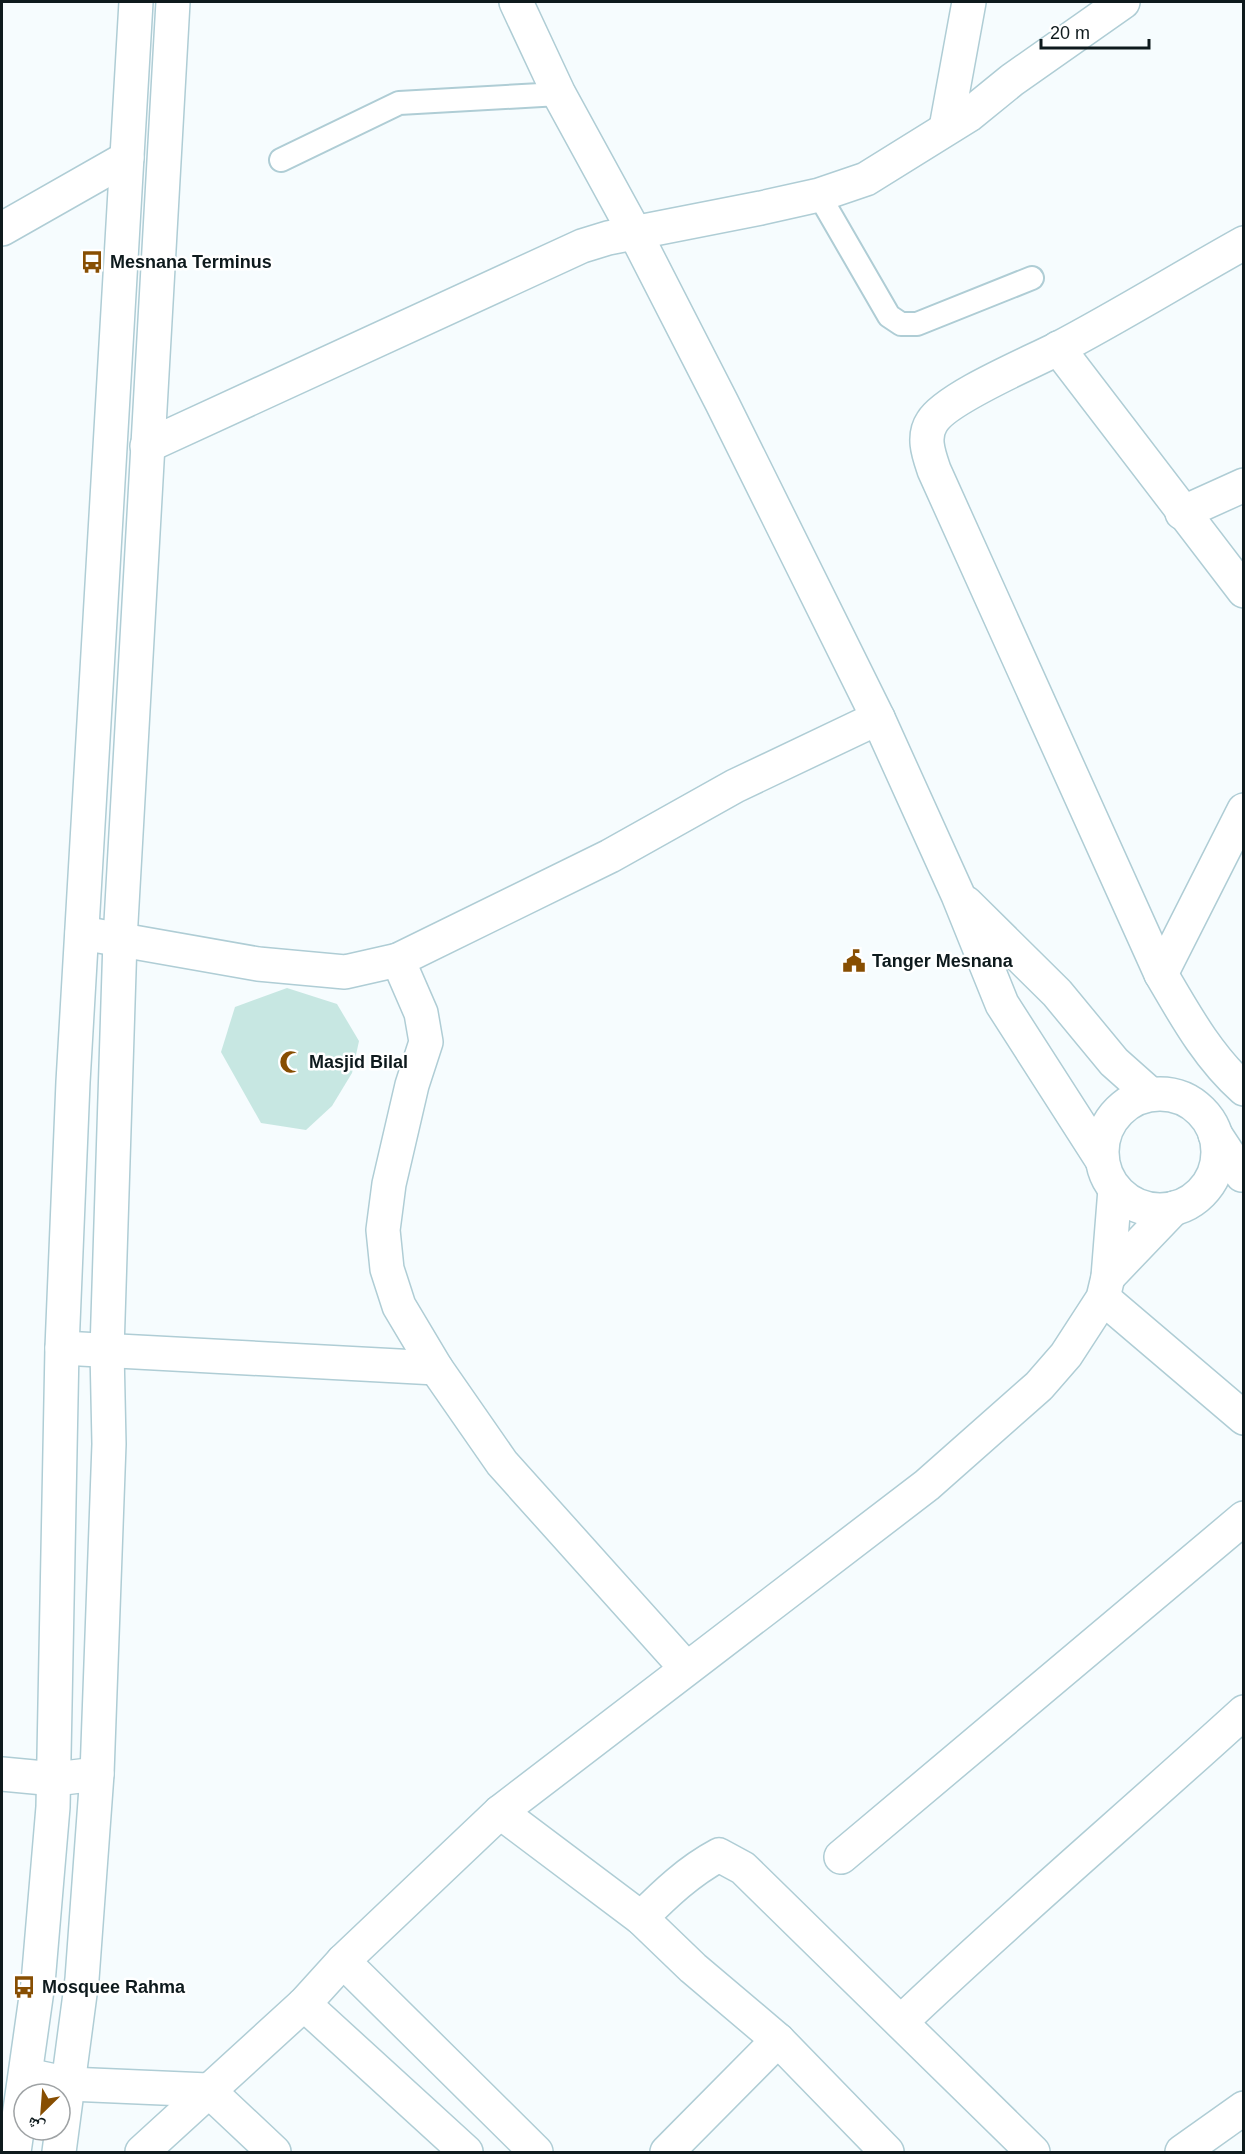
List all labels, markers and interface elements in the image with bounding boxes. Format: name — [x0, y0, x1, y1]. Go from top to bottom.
scale bar — [1041, 12, 1149, 50]
text: 20 m — [1050, 23, 1090, 43]
bus stop icon: Mesnana Terminus — [79, 249, 105, 275]
place label: Mesnana Terminus — [110, 252, 272, 272]
public building icon: Tanger Mesnana — [841, 948, 867, 974]
place label: Tanger Mesnana — [872, 951, 1014, 971]
mosque icon: Masjid Bilal — [278, 1049, 304, 1075]
place label: Masjid Bilal — [309, 1052, 408, 1072]
bus stop icon: Mosquee Rahma — [11, 1974, 37, 2000]
place label: Mosquee Rahma — [42, 1977, 186, 1997]
north arrow — [12, 2082, 72, 2142]
text: ش — [25, 2113, 48, 2136]

